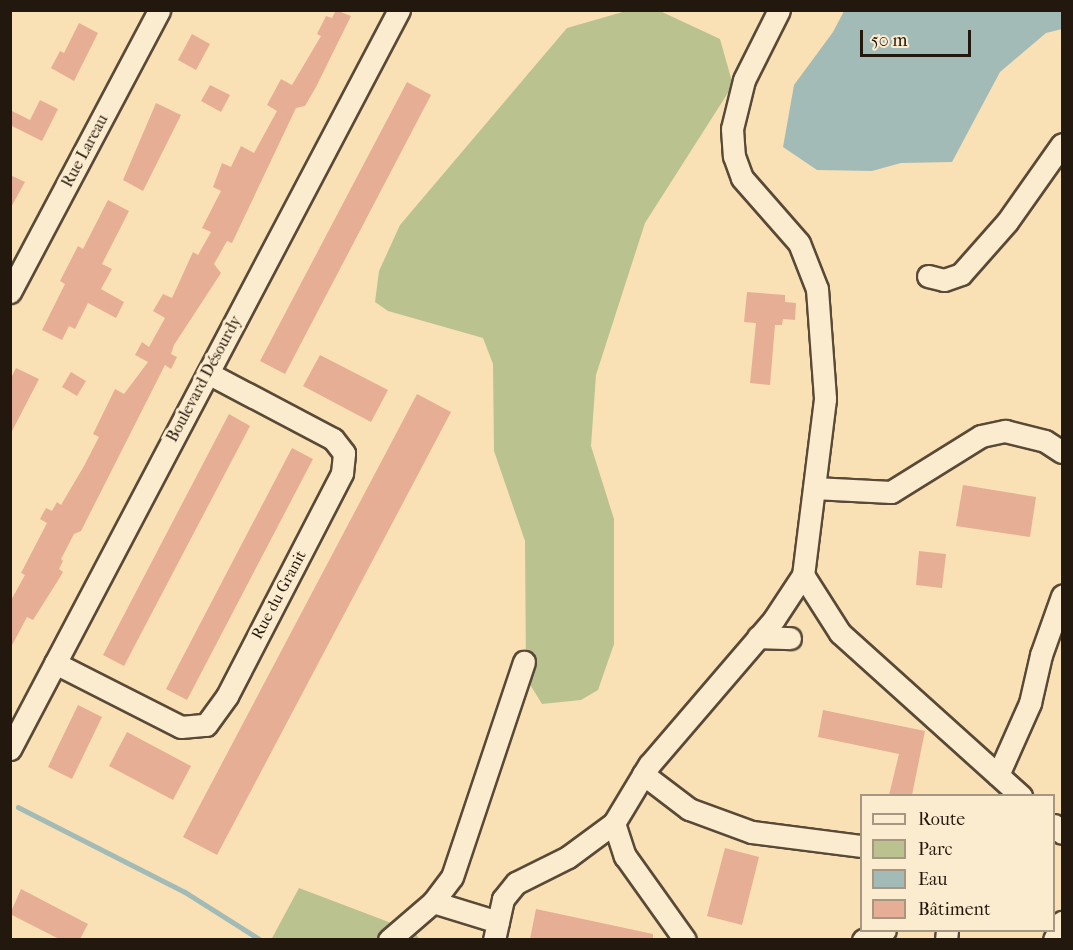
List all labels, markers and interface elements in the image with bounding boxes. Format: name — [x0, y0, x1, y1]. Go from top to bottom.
scale bar — [863, 18, 974, 56]
text: 50 m — [871, 30, 907, 51]
street label: Rue Lareau — [58, 111, 112, 191]
street label: Boulevard Désourdy — [163, 313, 245, 445]
street label: Rue du Granit — [248, 547, 310, 643]
legend — [860, 794, 1055, 932]
text: Route — [918, 809, 965, 830]
text: Parc — [918, 839, 953, 860]
text: Eau — [918, 869, 947, 890]
text: Bâtiment — [918, 899, 990, 920]

